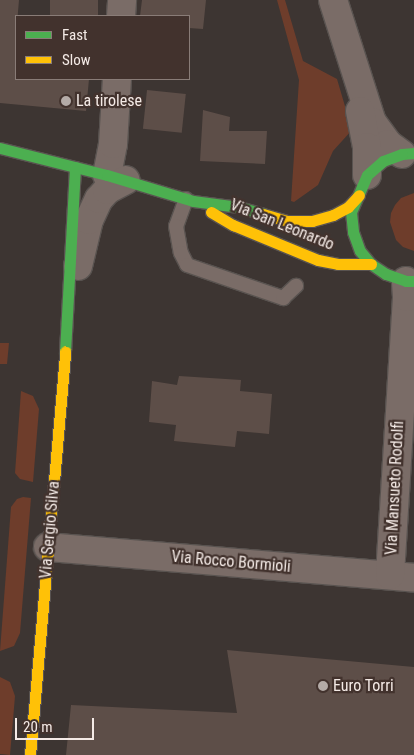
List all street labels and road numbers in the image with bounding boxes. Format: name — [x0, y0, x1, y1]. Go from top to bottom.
street label: Via San Leonardo — [227, 195, 337, 255]
street label: Via Mansueto Rodolfi — [382, 420, 408, 556]
street label: Via Sergio Silva — [36, 480, 64, 580]
street label: Via Rocco Bormioli — [171, 547, 291, 577]

